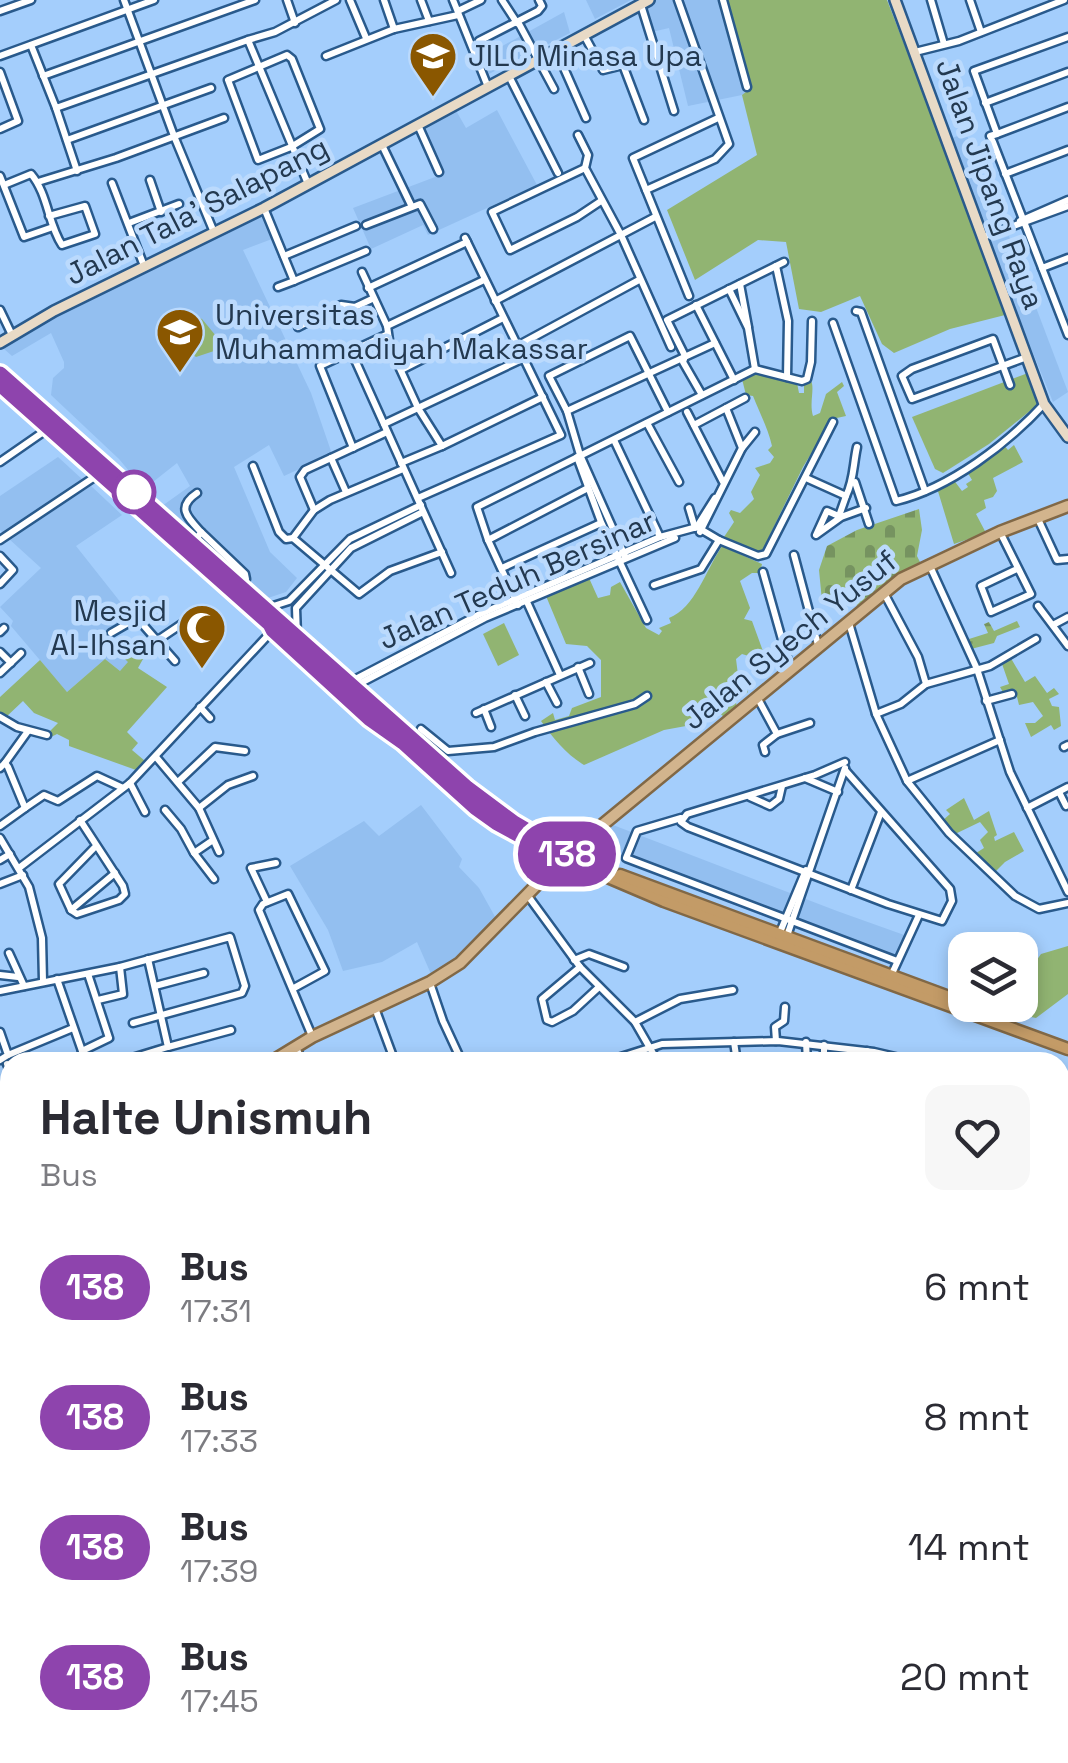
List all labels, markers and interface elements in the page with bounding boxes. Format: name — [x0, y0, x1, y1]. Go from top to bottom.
school or university icon: JILC Minasa Upa — [407, 30, 459, 98]
place label: JILC Minasa Upa — [468, 36, 702, 75]
street label: Jalan Jipang Raya — [927, 53, 1054, 314]
street label: Jalan Tala' Salapang — [59, 127, 335, 294]
place label: Universitas Muhammadiyah Makassar — [215, 295, 588, 368]
school or university icon: Universitas Muhammadiyah Makassar — [154, 306, 206, 374]
unlabelled marker — [113, 471, 155, 513]
street label: Jalan Teduh Bersinar — [372, 501, 661, 658]
street label: Jalan Syech Yusuf — [674, 541, 905, 738]
place label: Mesjid Al-Ihsan — [50, 591, 167, 664]
mosque icon: Mesjid Al-Ihsan — [176, 602, 228, 670]
line badge: 138 — [510, 822, 624, 886]
text: 138 — [538, 832, 596, 876]
map controls — [948, 932, 1038, 1022]
button: layers — [948, 932, 1038, 1022]
button: heart — [925, 1085, 1030, 1190]
text: Halte Unismuh — [40, 1087, 372, 1148]
text: Bus — [40, 1155, 98, 1195]
text: Bus — [180, 1243, 249, 1291]
text: 6 mnt — [924, 1263, 1030, 1311]
text: 138 — [66, 1265, 124, 1309]
text: 17:31 — [180, 1291, 252, 1331]
text: Bus — [180, 1373, 249, 1421]
text: 8 mnt — [924, 1393, 1030, 1441]
text: 138 — [66, 1395, 124, 1439]
text: 17:33 — [180, 1421, 258, 1461]
text: Bus — [180, 1503, 249, 1551]
text: 14 mnt — [908, 1523, 1030, 1571]
text: 138 — [66, 1525, 124, 1569]
text: 17:39 — [180, 1551, 258, 1591]
text: Bus — [180, 1633, 249, 1681]
text: 20 mnt — [900, 1653, 1030, 1701]
text: 138 — [66, 1655, 124, 1699]
text: 17:45 — [180, 1681, 259, 1721]

